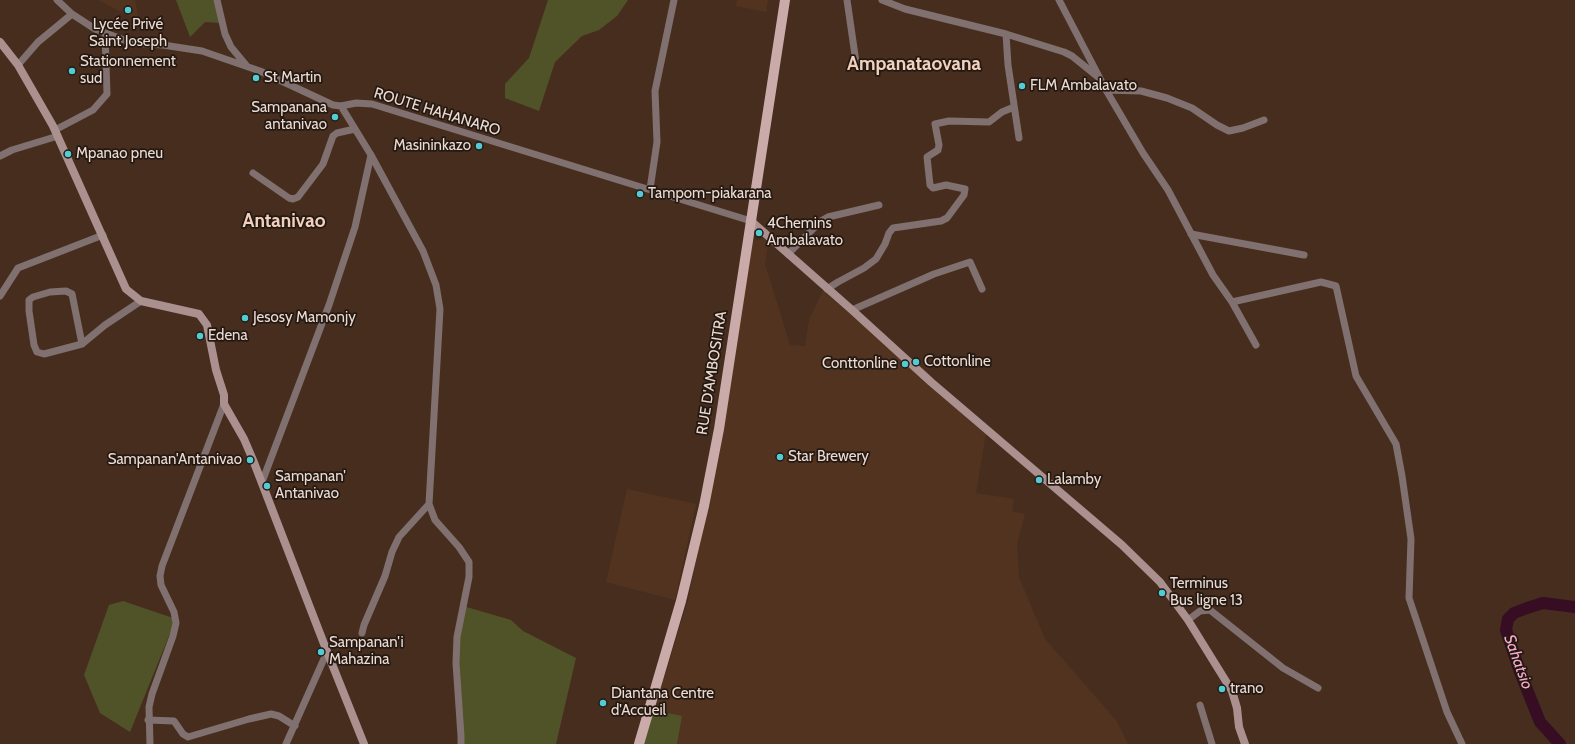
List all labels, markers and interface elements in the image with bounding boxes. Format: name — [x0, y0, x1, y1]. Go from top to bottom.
marker: Lycée Privé Saint Joseph — [123, 5, 133, 15]
place label: Lycée Privé Saint Joseph — [89, 16, 167, 51]
place label: Stationnement sud — [80, 53, 176, 88]
district label: Ampanataovana — [847, 53, 981, 75]
marker: Stationnement sud — [67, 66, 77, 76]
place label: St Martin — [264, 69, 322, 87]
marker: St Martin — [251, 73, 261, 83]
place label: FLM Ambalavato — [1030, 77, 1137, 95]
marker: FLM Ambalavato — [1017, 81, 1027, 91]
street label: ROUTE HAHANARO — [372, 84, 502, 140]
place label: Sampanana antanivao — [251, 99, 327, 134]
marker: Sampanana antanivao — [330, 112, 340, 122]
place label: Masininkazo — [393, 137, 471, 155]
marker: Masininkazo — [474, 141, 484, 151]
place label: Mpanao pneu — [76, 145, 163, 163]
marker: Mpanao pneu — [63, 149, 73, 159]
place label: Tampom-piakarana — [648, 185, 772, 203]
marker: Tampom-piakarana — [635, 189, 645, 199]
district label: Antanivao — [243, 210, 325, 232]
place label: 4Chemins Ambalavato — [767, 215, 843, 250]
marker: 4Chemins Ambalavato — [754, 228, 764, 238]
place label: Jesosy Mamonjy — [253, 309, 356, 327]
street label: RUE D'AMBOSITRA — [693, 310, 731, 436]
marker: Jesosy Mamonjy — [240, 313, 250, 323]
place label: Edena — [208, 327, 248, 345]
marker: Edena — [195, 331, 205, 341]
place label: Cottonline — [924, 353, 991, 371]
place label: Conttonline — [822, 355, 897, 373]
marker: Cottonline — [911, 357, 921, 367]
marker: Conttonline — [900, 359, 910, 369]
place label: Star Brewery — [788, 448, 869, 466]
place label: Sampanan'Antanivao — [108, 451, 242, 469]
marker: Star Brewery — [775, 452, 785, 462]
marker: Sampanan'Antanivao — [245, 455, 255, 465]
place label: Sampanan' Antanivao — [275, 468, 346, 503]
place label: Lalamby — [1047, 471, 1101, 489]
marker: Lalamby — [1034, 475, 1044, 485]
marker: Sampanan' Antanivao — [262, 481, 272, 491]
place label: Terminus Bus ligne 13 — [1170, 575, 1243, 610]
marker: Terminus Bus ligne 13 — [1157, 588, 1167, 598]
water label: Sahatsio — [1499, 632, 1537, 692]
place label: Sampanan'i Mahazina — [329, 634, 404, 669]
marker: Sampanan'i Mahazina — [316, 647, 326, 657]
place label: trano — [1230, 680, 1264, 698]
marker: trano — [1217, 684, 1227, 694]
place label: Diantana Centre d'Accueil — [611, 685, 714, 720]
marker: Diantana Centre d'Accueil — [598, 698, 608, 708]

